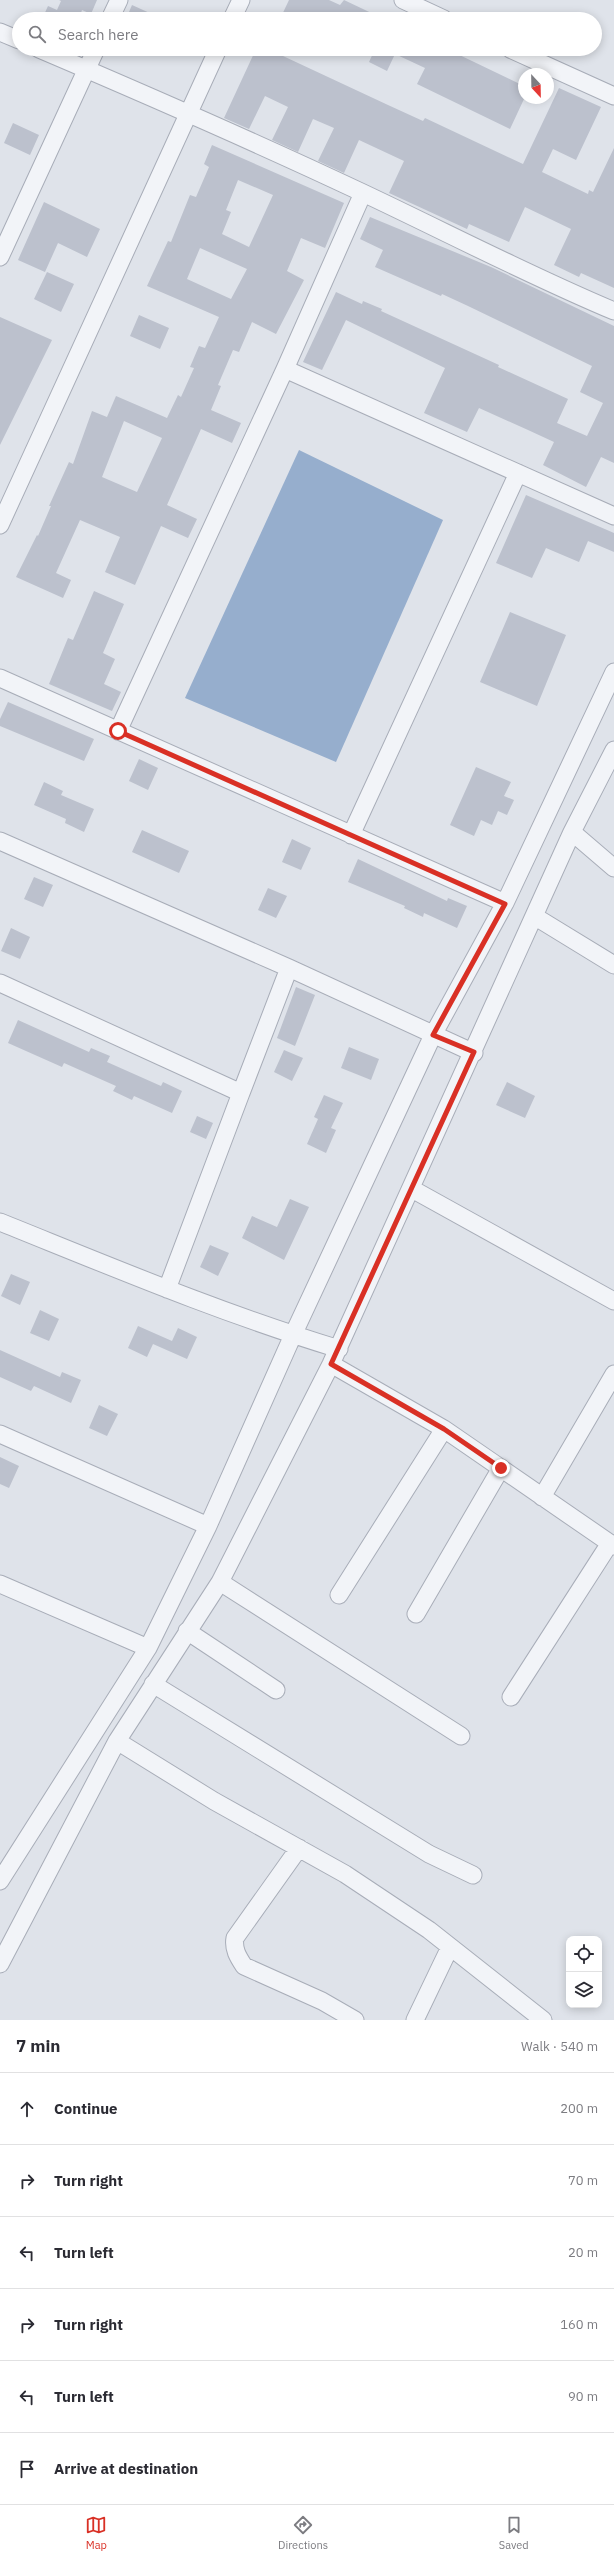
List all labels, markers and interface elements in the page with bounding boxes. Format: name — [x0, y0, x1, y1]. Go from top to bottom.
search box — [12, 12, 602, 56]
icon: search — [26, 23, 48, 45]
text: Search here — [58, 25, 138, 44]
north arrow — [518, 68, 554, 104]
route start — [109, 722, 127, 740]
route end — [492, 1459, 510, 1477]
map controls — [566, 1936, 602, 2008]
button: locate — [566, 1936, 602, 1972]
button: layers — [566, 1972, 602, 2008]
text: 7 min — [16, 2035, 60, 2057]
text: Walk · 540 m — [521, 2038, 598, 2055]
icon: ahead — [16, 2098, 38, 2120]
text: Continue — [54, 2099, 118, 2118]
text: 200 m — [560, 2100, 598, 2117]
icon: right — [16, 2170, 38, 2192]
text: Turn right — [54, 2171, 123, 2190]
text: 70 m — [568, 2172, 598, 2189]
icon: left — [16, 2242, 38, 2264]
text: Turn left — [54, 2243, 114, 2262]
text: 20 m — [568, 2244, 598, 2261]
icon: right — [16, 2314, 38, 2336]
text: Turn right — [54, 2315, 123, 2334]
text: 160 m — [560, 2316, 598, 2333]
icon: left — [16, 2386, 38, 2408]
text: Turn left — [54, 2387, 114, 2406]
text: 90 m — [568, 2388, 598, 2405]
icon: arrive — [16, 2458, 38, 2480]
text: Arrive at destination — [54, 2459, 198, 2478]
tab: Map — [85, 2514, 107, 2552]
tab: Directions — [278, 2514, 328, 2552]
tab: Saved — [499, 2514, 529, 2552]

